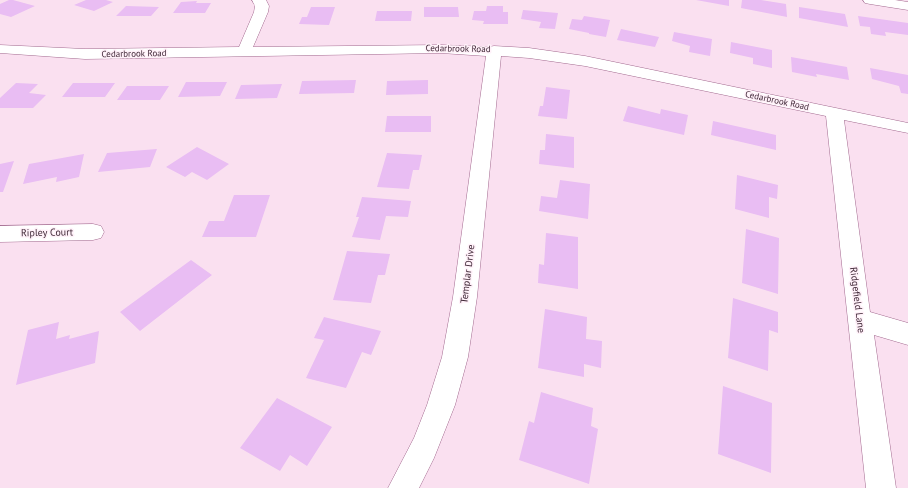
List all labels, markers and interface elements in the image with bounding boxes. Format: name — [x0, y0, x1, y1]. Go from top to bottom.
street label: Cedarbrook Road — [425, 43, 491, 55]
street label: Cedarbrook Road — [101, 48, 167, 60]
street label: Cedarbrook Road — [744, 89, 810, 113]
street label: Ripley Court — [21, 227, 73, 239]
street label: Templar Drive — [458, 244, 478, 304]
street label: Ridgefield Lane — [847, 266, 867, 334]

